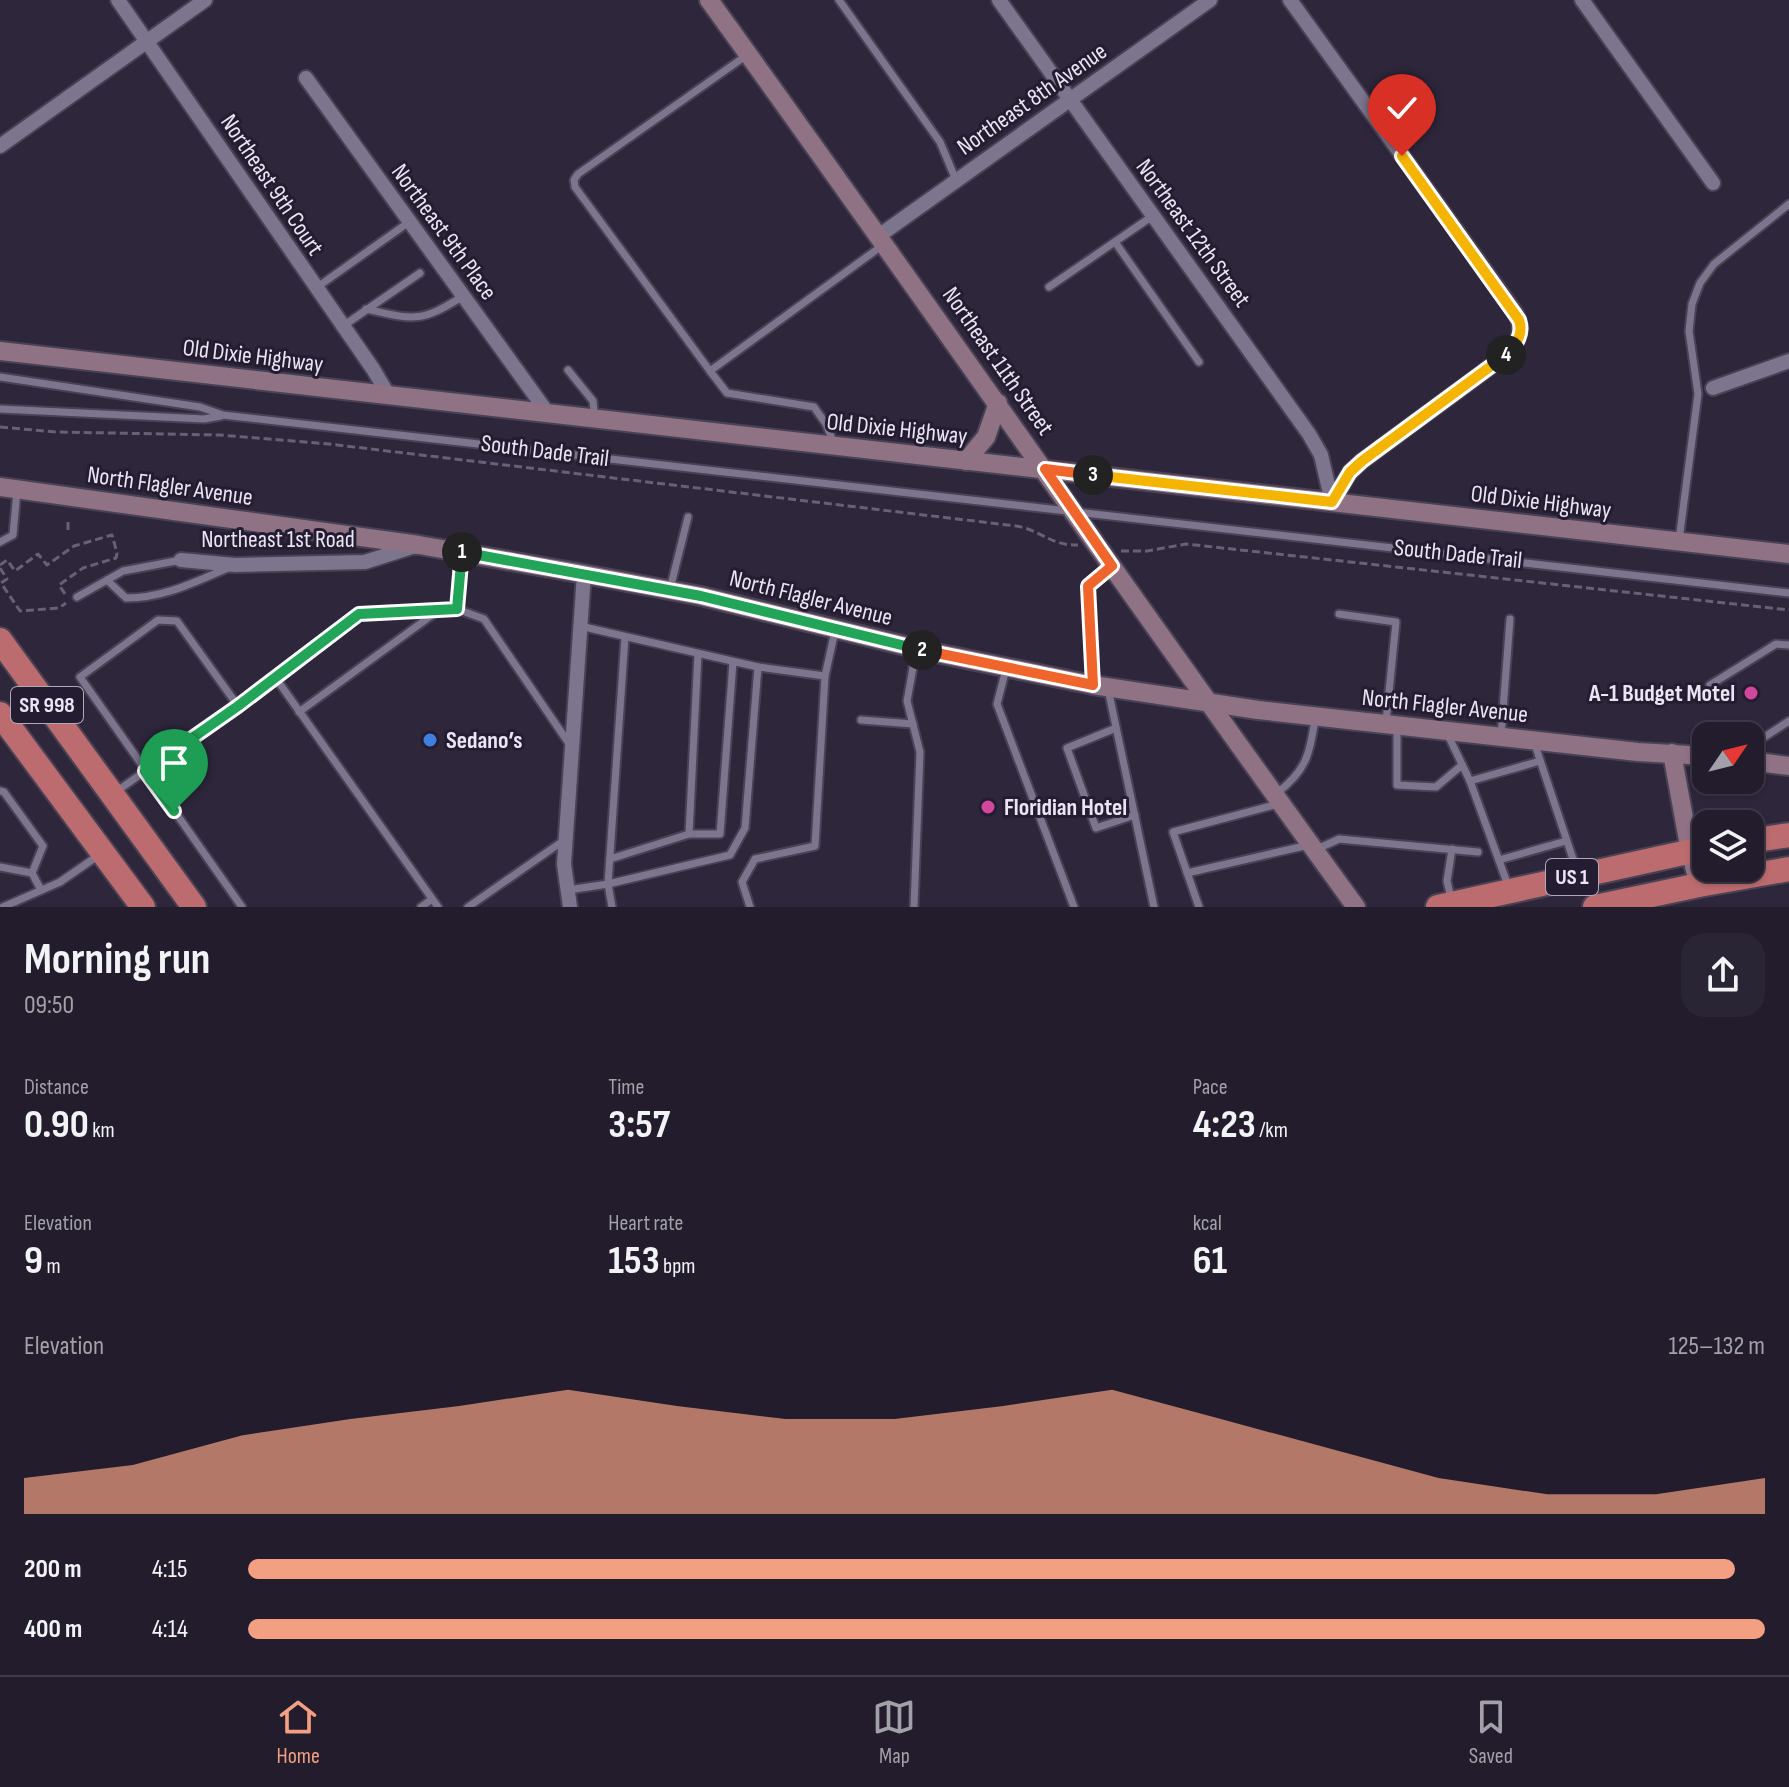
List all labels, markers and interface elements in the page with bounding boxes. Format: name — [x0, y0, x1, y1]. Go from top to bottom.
street label: Northeast 8th Avenue — [952, 37, 1112, 161]
pin — [1368, 74, 1436, 156]
icon: check — [1380, 86, 1424, 130]
street label: Northeast 9th Court — [214, 109, 330, 261]
street label: Northeast 12th Street — [1129, 153, 1257, 313]
street label: Northeast 9th Place — [385, 158, 503, 306]
street label: Northeast 11th Street — [936, 281, 1060, 441]
street label: Old Dixie Highway — [181, 333, 325, 379]
pin: 4 — [1486, 335, 1526, 375]
text: 4 — [1501, 341, 1511, 368]
street label: Old Dixie Highway — [825, 407, 969, 451]
street label: South Dade Trail — [479, 429, 611, 473]
pin: 3 — [1073, 455, 1113, 495]
street label: North Flagler Avenue — [85, 460, 255, 512]
text: 3 — [1088, 461, 1098, 488]
street label: Old Dixie Highway — [1469, 479, 1613, 525]
street label: Northeast 1st Road — [201, 525, 355, 554]
pin: 1 — [442, 532, 482, 572]
street label: South Dade Trail — [1393, 533, 1523, 575]
text: 1 — [458, 538, 466, 565]
street label: North Flagler Avenue — [727, 564, 895, 632]
pin: 2 — [902, 630, 942, 670]
text: 2 — [917, 636, 927, 663]
place label: A-1 Budget Motel — [1588, 679, 1735, 708]
street label: North Flagler Avenue — [1361, 683, 1529, 729]
marker: A-1 Budget Motel — [1742, 684, 1760, 702]
road number: SR 998 — [11, 687, 83, 723]
north arrow — [1692, 722, 1764, 794]
map controls — [1692, 722, 1764, 882]
place label: Sedano’s — [446, 726, 522, 755]
pin — [140, 729, 208, 811]
marker: Sedano’s — [421, 731, 439, 749]
icon: arrive — [152, 741, 196, 785]
place label: Floridian Hotel — [1004, 793, 1127, 822]
marker: Floridian Hotel — [979, 798, 997, 816]
button: layers — [1692, 810, 1764, 882]
road number: US 1 — [1546, 859, 1598, 895]
text: Morning run — [24, 933, 210, 986]
button: share — [1681, 933, 1765, 1017]
text: 09:50 — [24, 990, 74, 1021]
text: Distance — [24, 1074, 89, 1101]
text: Time — [608, 1074, 644, 1101]
text: Pace — [1193, 1074, 1228, 1101]
text: 0.90 — [24, 1101, 89, 1149]
text: 3:57 — [608, 1101, 670, 1149]
text: 4:23 — [1193, 1101, 1256, 1149]
text: km — [89, 1117, 115, 1144]
text: /km — [1256, 1117, 1288, 1144]
text: Elevation — [24, 1210, 92, 1237]
text: Heart rate — [608, 1210, 683, 1237]
text: kcal — [1193, 1210, 1222, 1237]
text: 9 — [24, 1237, 43, 1285]
text: 153 — [608, 1237, 660, 1285]
text: 61 — [1193, 1237, 1227, 1285]
text: m — [43, 1253, 61, 1280]
text: bpm — [660, 1253, 695, 1280]
text: Elevation — [24, 1331, 104, 1362]
text: 125–132 m — [1668, 1331, 1765, 1362]
text: 200 m — [24, 1554, 81, 1585]
text: 4:15 — [152, 1554, 187, 1585]
text: 400 m — [24, 1614, 82, 1645]
text: 4:14 — [152, 1614, 188, 1645]
tab: Home — [276, 1695, 320, 1770]
tab: Map — [872, 1695, 916, 1770]
tab: Saved — [1469, 1695, 1513, 1770]

